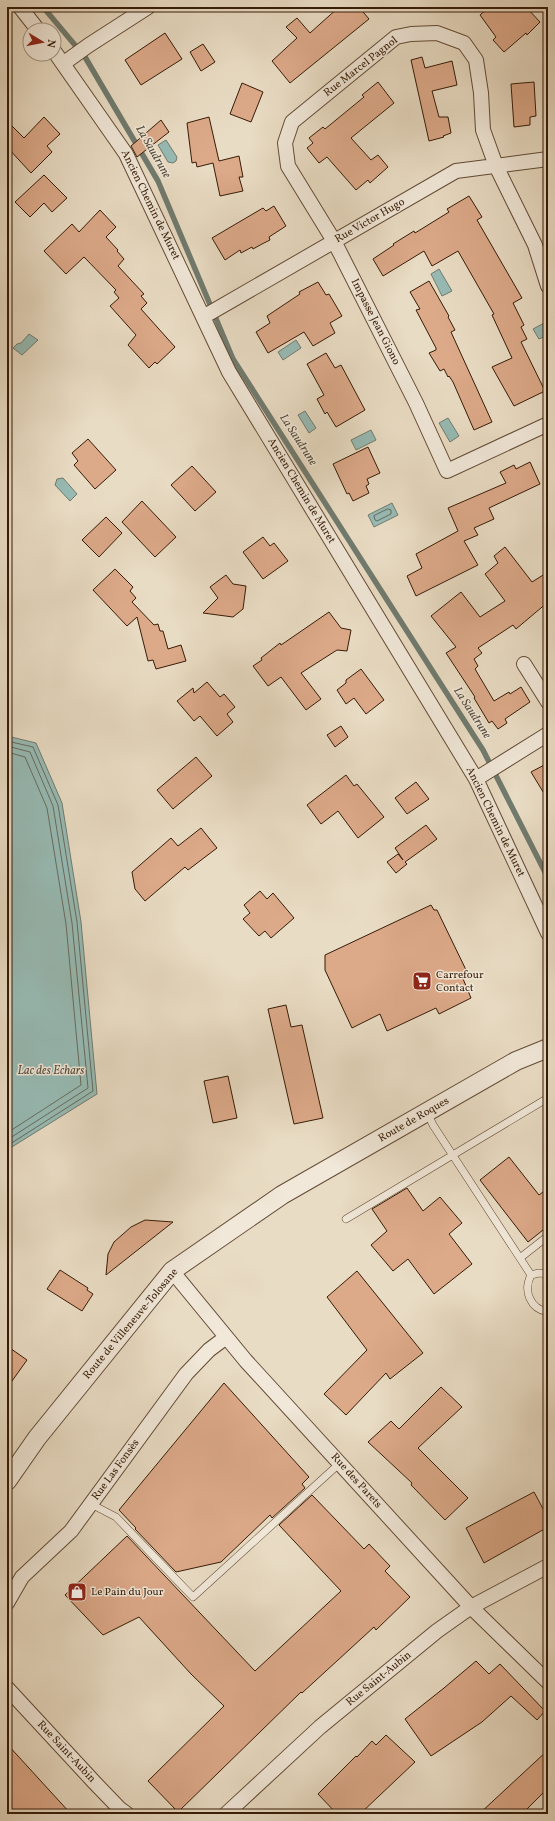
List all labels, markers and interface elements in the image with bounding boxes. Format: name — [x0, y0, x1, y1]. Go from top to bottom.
north arrow — [22, 22, 62, 62]
street label: Rue Marcel Pagnol — [321, 33, 401, 101]
text: N — [42, 38, 58, 49]
water label: La Saudrune — [131, 123, 175, 182]
street label: Ancien Chemin de Muret — [117, 147, 183, 263]
street label: Rue Victor Hugo — [332, 195, 408, 247]
street label: Impasse Jean Giono — [347, 276, 403, 368]
water label: La Saudrune — [275, 411, 321, 469]
street label: Ancien Chemin de Muret — [263, 435, 339, 547]
water label: La Saudrune — [449, 684, 495, 742]
street label: Ancien Chemin de Muret — [462, 764, 528, 880]
place label: Carrefour Contact — [436, 968, 484, 996]
supermarket icon: Carrefour Contact — [411, 970, 433, 992]
water label: Lac des Echars — [17, 1063, 85, 1079]
street label: Route de Roques — [376, 1094, 452, 1146]
street label: Route de Villeneuve-Tolosane — [80, 1265, 182, 1383]
street label: Rue Las Fonsès — [89, 1436, 144, 1504]
street label: Rue des Parets — [327, 1450, 385, 1512]
shop icon: Le Pain du Jour — [66, 1581, 88, 1603]
place label: Le Pain du Jour — [91, 1585, 164, 1600]
street label: Rue Saint-Aubin — [343, 1648, 415, 1710]
street label: Rue Saint-Aubin — [33, 1718, 99, 1787]

